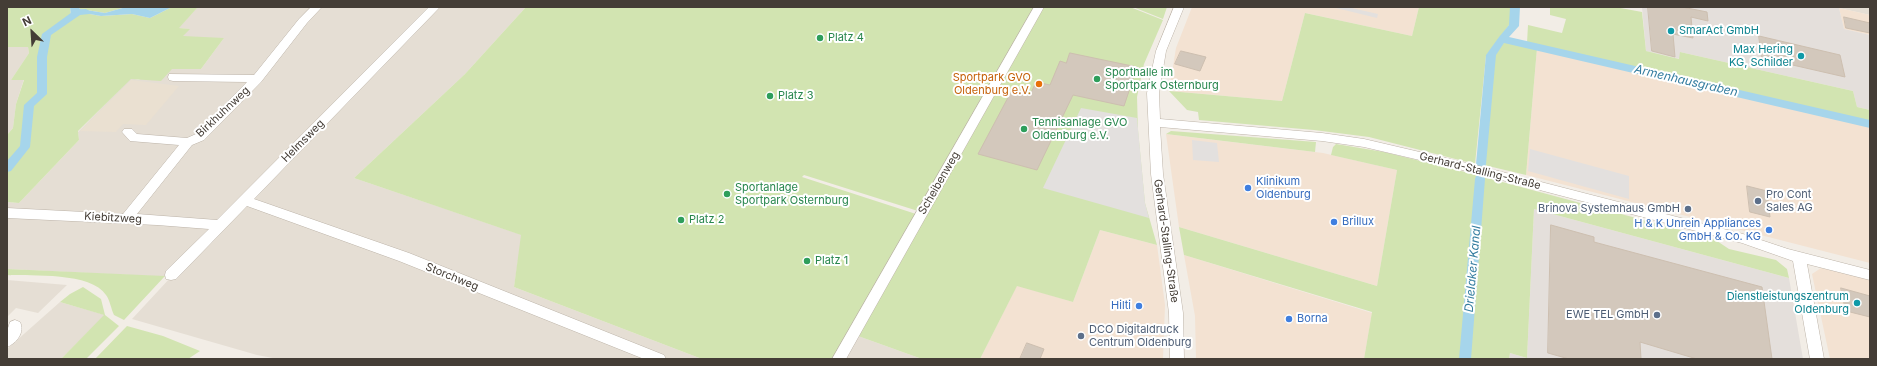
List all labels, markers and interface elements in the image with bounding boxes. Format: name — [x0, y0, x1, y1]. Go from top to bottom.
north arrow — [12, 12, 52, 52]
text: N — [20, 13, 34, 29]
place label: SmarAct GmbH — [1679, 24, 1759, 38]
marker: SmarAct GmbH — [1666, 26, 1676, 36]
place label: Platz 4 — [828, 31, 864, 45]
marker: Platz 4 — [815, 33, 825, 43]
place label: Max Hering KG, Schilder — [1729, 43, 1793, 69]
marker: Max Hering KG, Schilder — [1796, 51, 1806, 61]
water label: Armenhausgraben — [1633, 62, 1739, 100]
place label: Sporthalle im Sportpark Osternburg — [1105, 66, 1219, 92]
place label: Sportpark GVO Oldenburg e.V. — [953, 71, 1031, 97]
marker: Sporthalle im Sportpark Osternburg — [1092, 74, 1102, 84]
marker: Sportpark GVO Oldenburg e.V. — [1034, 79, 1044, 89]
street label: Birkhuhnweg — [194, 84, 252, 140]
place label: Platz 3 — [778, 89, 813, 103]
marker: Platz 3 — [765, 91, 775, 101]
place label: Tennisanlage GVO Oldenburg e.V. — [1032, 116, 1127, 142]
street label: Helmsweg — [279, 117, 327, 165]
marker: Tennisanlage GVO Oldenburg e.V. — [1019, 124, 1029, 134]
street label: Scheibenweg — [916, 149, 962, 217]
street label: Gerhard-Stalling-Straße — [1418, 150, 1542, 192]
place label: Klinikum Oldenburg — [1256, 175, 1311, 201]
street label: Gerhard-Stalling-Straße — [1151, 178, 1181, 304]
place label: Sportanlage Sportpark Osternburg — [735, 181, 849, 207]
marker: Klinikum Oldenburg — [1243, 183, 1253, 193]
place label: Pro Cont Sales AG — [1766, 188, 1813, 214]
marker: Sportanlage Sportpark Osternburg — [722, 189, 732, 199]
marker: Pro Cont Sales AG — [1753, 196, 1763, 206]
place label: Brinova Systemhaus GmbH — [1538, 202, 1680, 216]
marker: Brinova Systemhaus GmbH — [1683, 204, 1693, 214]
street label: Kiebitzweg — [84, 210, 142, 226]
place label: Platz 2 — [689, 213, 724, 227]
marker: Platz 2 — [676, 215, 686, 225]
place label: Brillux — [1342, 215, 1374, 229]
marker: Brillux — [1329, 217, 1339, 227]
place label: H & K Unrein Appliances GmbH & Co. KG — [1634, 217, 1761, 243]
water label: Drielaker Kanal — [1462, 225, 1484, 313]
marker: H & K Unrein Appliances GmbH & Co. KG — [1764, 225, 1774, 235]
place label: Platz 1 — [815, 254, 848, 268]
marker: Platz 1 — [802, 256, 812, 266]
street label: Storchweg — [424, 260, 480, 294]
place label: Dienstleistungszentrum Oldenburg — [1727, 290, 1849, 316]
marker: Dienstleistungszentrum Oldenburg — [1852, 298, 1862, 308]
place label: Hilti — [1111, 299, 1131, 313]
marker: Hilti — [1134, 301, 1144, 311]
place label: EWE TEL GmbH — [1566, 308, 1649, 322]
marker: EWE TEL GmbH — [1652, 310, 1662, 320]
place label: Borna — [1297, 312, 1328, 326]
marker: Borna — [1284, 314, 1294, 324]
place label: DCO Digitaldruck Centrum Oldenburg — [1089, 323, 1192, 349]
marker: DCO Digitaldruck Centrum Oldenburg — [1076, 331, 1086, 341]

